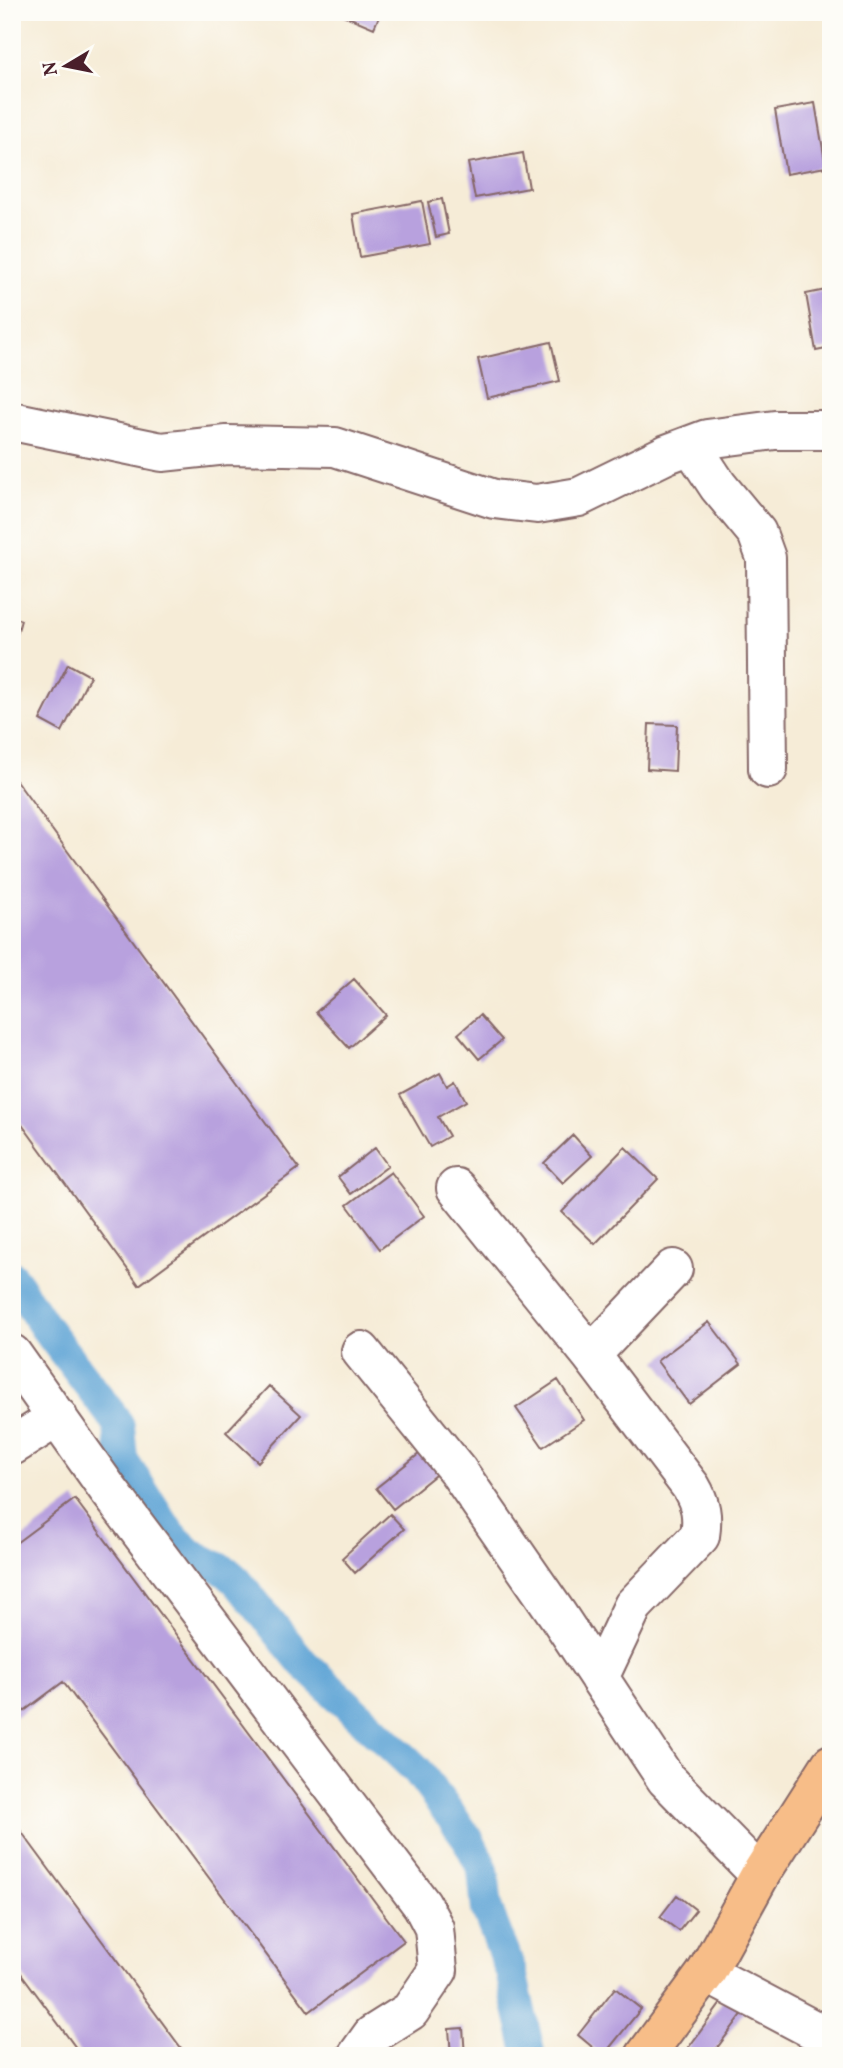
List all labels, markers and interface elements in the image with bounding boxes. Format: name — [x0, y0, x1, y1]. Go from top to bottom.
north arrow — [32, 32, 102, 102]
text: N — [37, 59, 65, 78]

